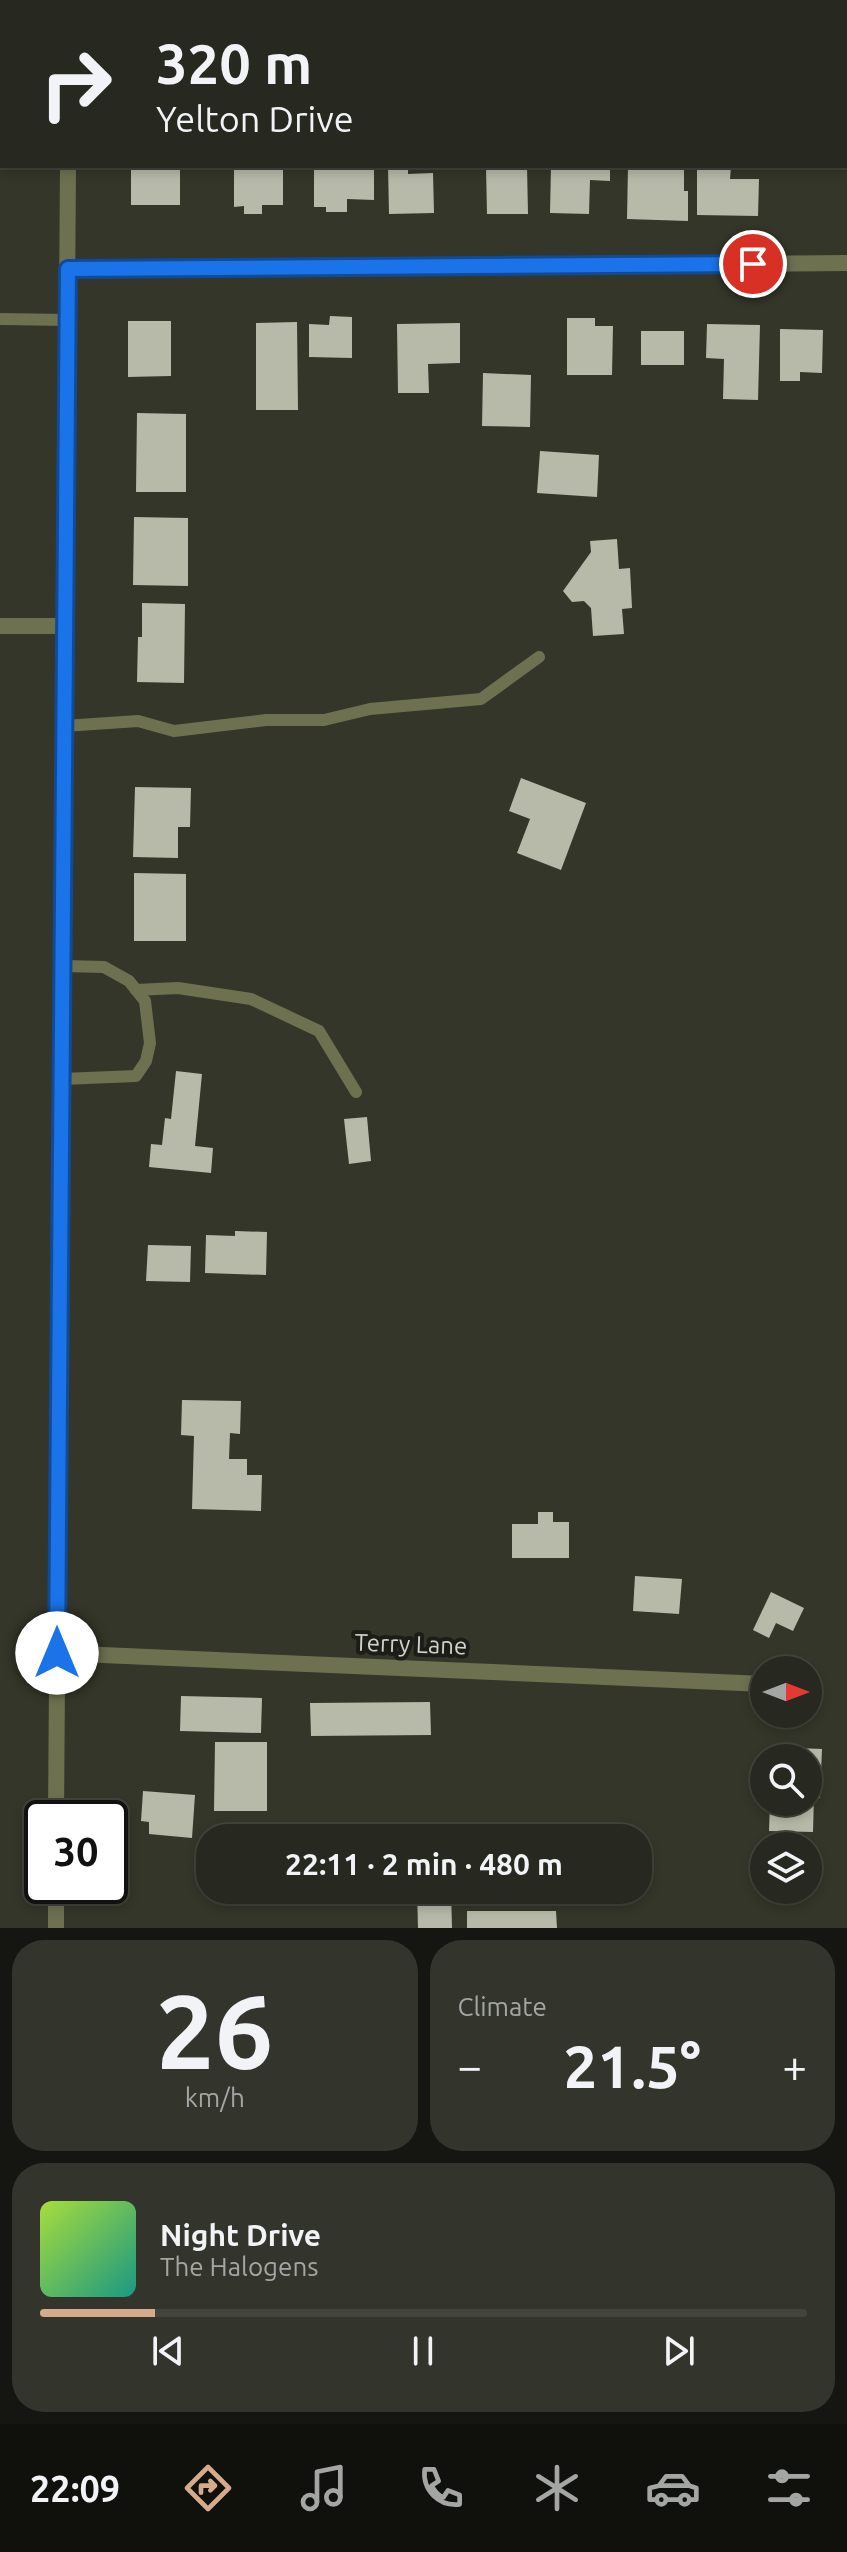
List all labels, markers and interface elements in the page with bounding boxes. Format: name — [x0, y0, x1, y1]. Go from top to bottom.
icon: right — [24, 32, 128, 136]
text: 320 m — [156, 32, 312, 95]
text: Yelton Drive — [156, 98, 354, 139]
pin — [719, 230, 787, 298]
icon: arrive — [731, 242, 775, 286]
position arrow — [15, 1611, 99, 1695]
street label: Terry Lane — [354, 1629, 468, 1659]
north arrow — [750, 1656, 822, 1728]
map controls — [750, 1656, 822, 1904]
button: search — [750, 1744, 822, 1816]
speed limit sign: 30 — [24, 1800, 128, 1904]
button: layers — [750, 1832, 822, 1904]
text: 22:11 · 2 min · 480 m — [285, 1847, 563, 1881]
text: 26 — [156, 1972, 273, 2089]
text: Climate — [458, 1992, 547, 2021]
text: 21.5° — [564, 2032, 701, 2099]
text: − — [458, 2041, 482, 2090]
text: + — [782, 2041, 807, 2090]
text: km/h — [185, 2083, 245, 2112]
text: Night Drive — [160, 2218, 321, 2252]
text: The Halogens — [160, 2252, 319, 2281]
icon: previous — [146, 2329, 190, 2373]
icon: pause — [401, 2329, 445, 2373]
icon: next — [657, 2329, 701, 2373]
icon: directions — [180, 2460, 236, 2516]
icon: music — [296, 2460, 352, 2516]
icon: phone — [413, 2460, 469, 2516]
icon: climate — [529, 2460, 585, 2516]
icon: car — [645, 2460, 701, 2516]
icon: filters — [761, 2460, 817, 2516]
text: 22:09 — [30, 2468, 120, 2509]

